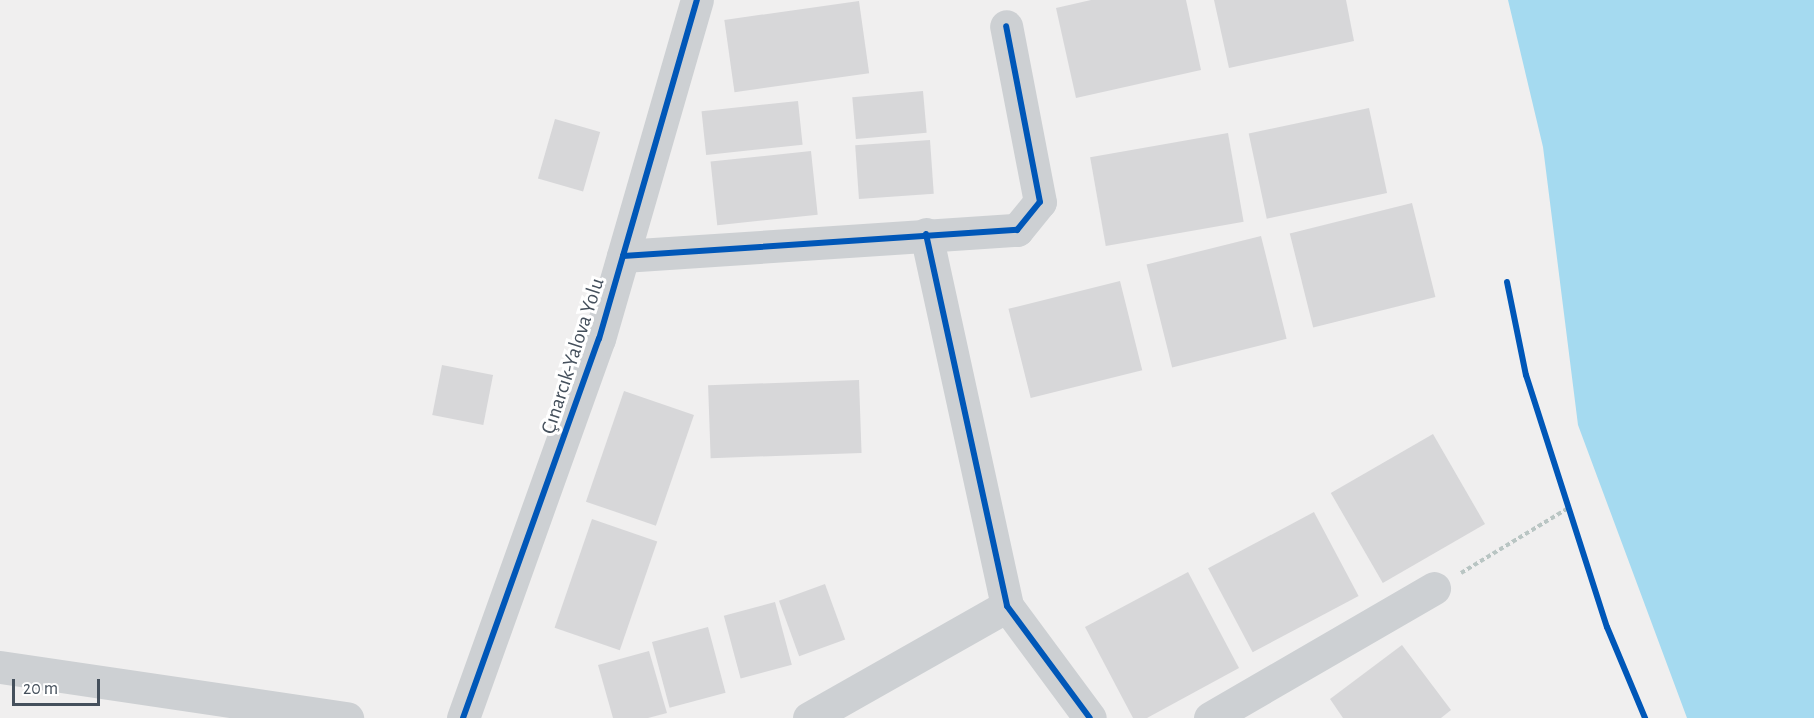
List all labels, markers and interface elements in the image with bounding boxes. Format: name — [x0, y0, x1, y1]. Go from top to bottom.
street label: Çınarcık-Yalova Yolu — [536, 275, 610, 437]
scale bar — [15, 667, 104, 705]
text: 20 m — [23, 680, 58, 698]

